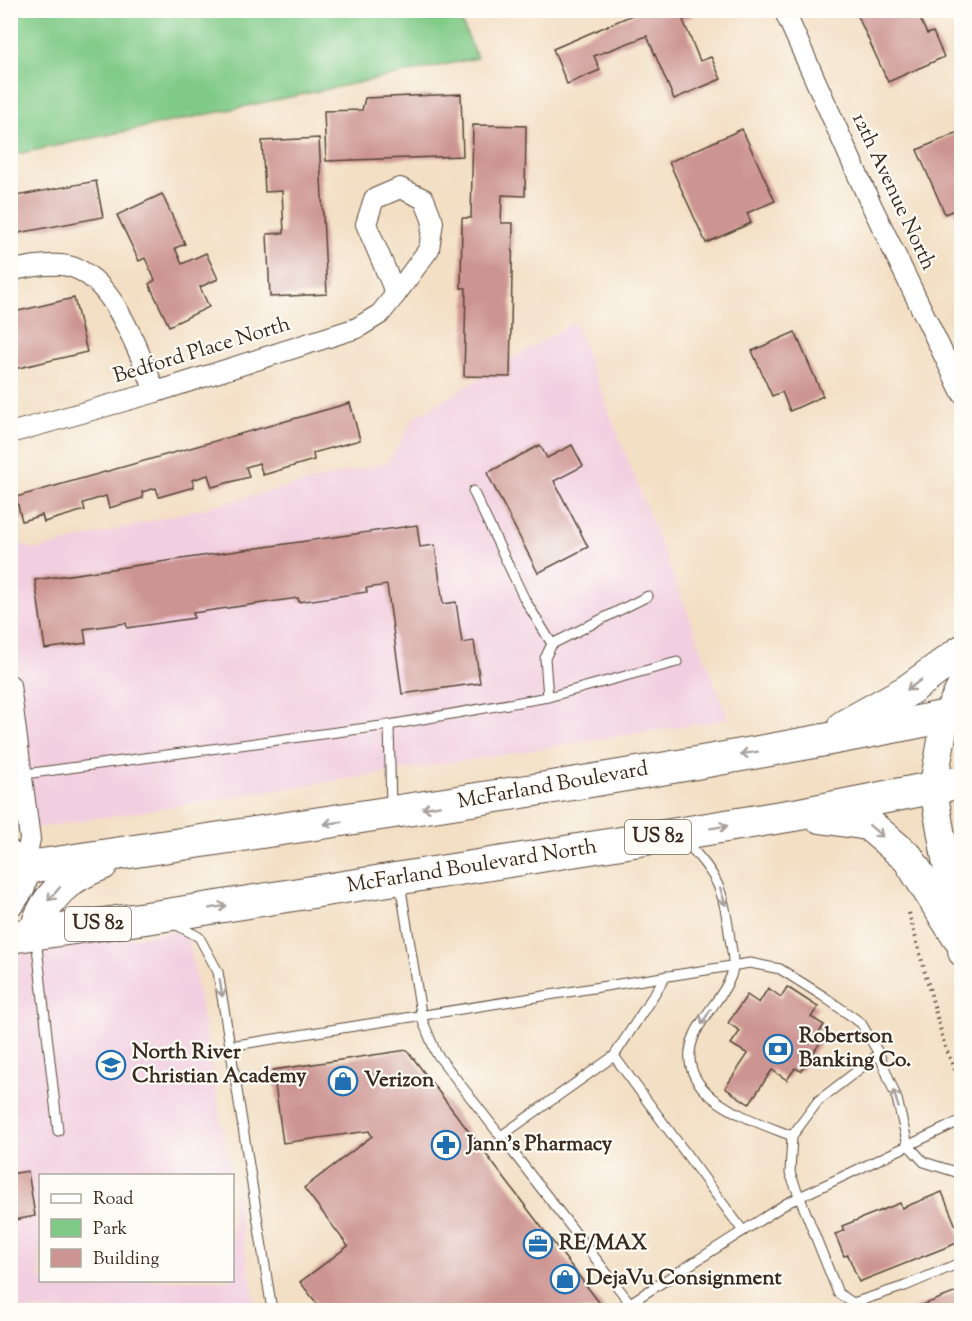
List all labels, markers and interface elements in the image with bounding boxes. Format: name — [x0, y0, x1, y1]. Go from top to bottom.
street label: 12th Avenue North — [843, 108, 943, 276]
street label: Bedford Place North — [110, 310, 294, 392]
one-way arrow — [907, 679, 923, 691]
one-way arrow — [740, 748, 760, 759]
street label: McFarland Boulevard — [455, 754, 651, 818]
one-way arrow — [421, 802, 441, 813]
one-way arrow — [323, 817, 343, 828]
road number: US 82 — [625, 820, 691, 854]
one-way arrow — [708, 821, 728, 832]
one-way arrow — [868, 824, 883, 838]
street label: McFarland Boulevard North — [345, 832, 599, 902]
one-way arrow — [47, 887, 61, 902]
one-way arrow — [718, 887, 729, 906]
one-way arrow — [208, 901, 227, 912]
road number: US 82 — [65, 907, 131, 941]
one-way arrow — [216, 978, 227, 998]
one-way arrow — [699, 1008, 711, 1025]
place label: Robertson Banking Co. — [799, 1022, 911, 1076]
bank icon: Robertson Banking Co. — [762, 1033, 794, 1065]
place label: North River Christian Academy — [132, 1038, 307, 1092]
school or university icon: North River Christian Academy — [95, 1049, 127, 1081]
shop icon: Verizon — [327, 1065, 359, 1097]
place label: Verizon — [364, 1066, 435, 1096]
one-way arrow — [890, 1090, 901, 1109]
pharmacy icon: Jann's Pharmacy — [430, 1129, 462, 1161]
place label: Jann's Pharmacy — [465, 1130, 613, 1160]
legend — [39, 1174, 234, 1282]
text: Road — [93, 1187, 133, 1213]
text: Park — [93, 1217, 128, 1243]
office icon: RE/MAX — [522, 1228, 554, 1260]
place label: RE/MAX — [559, 1229, 647, 1259]
text: Building — [93, 1247, 159, 1273]
shop icon: DejaVu Consignment — [549, 1263, 581, 1295]
place label: DejaVu Consignment — [586, 1264, 782, 1294]

